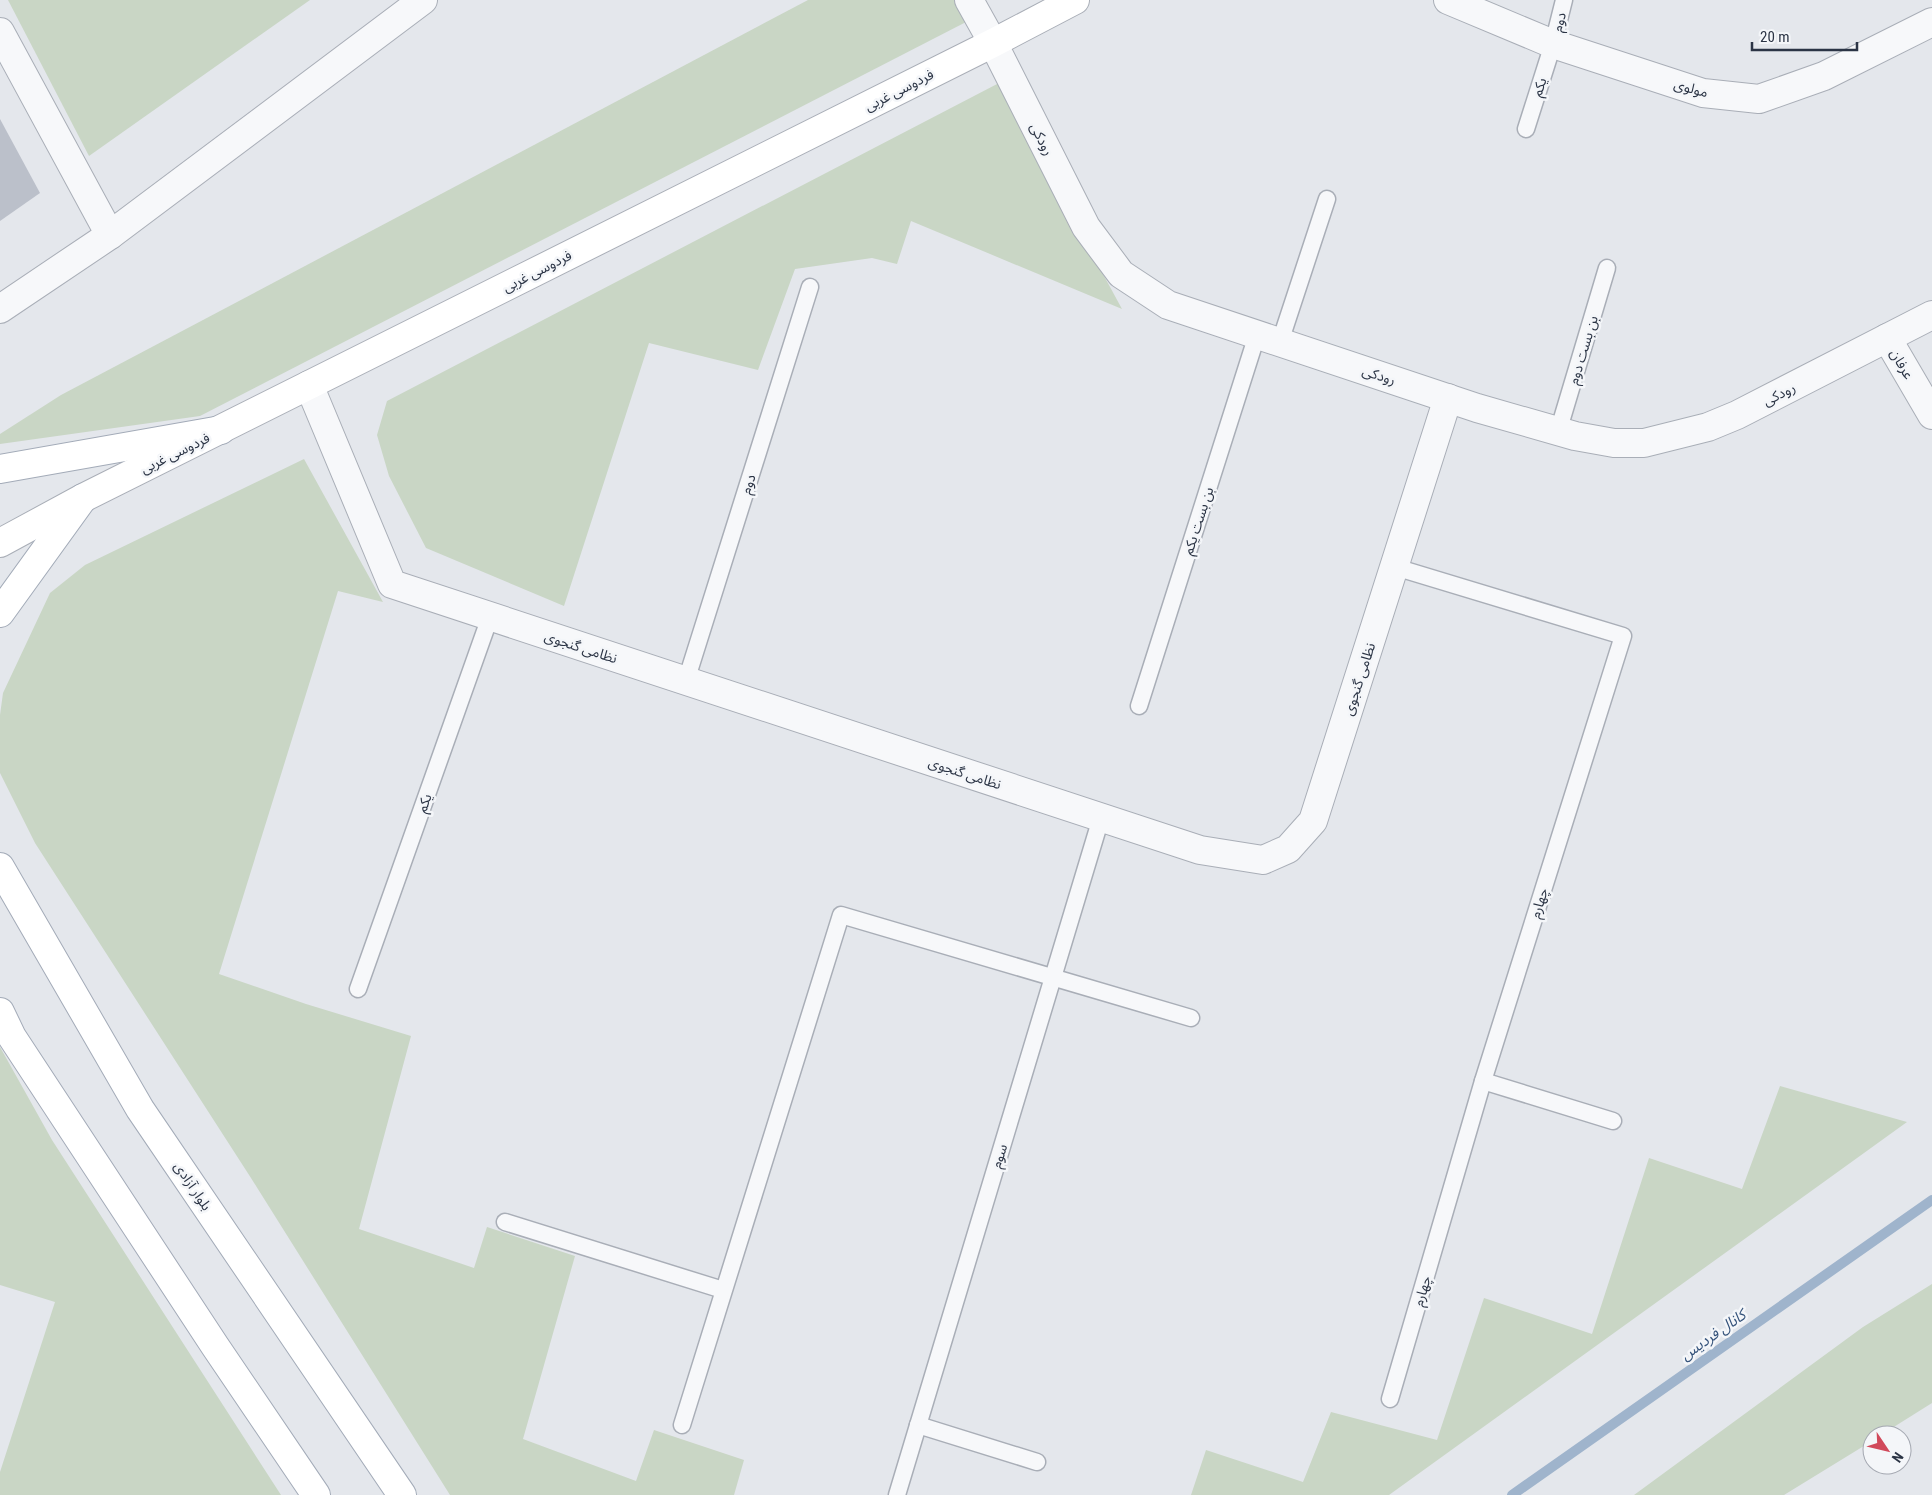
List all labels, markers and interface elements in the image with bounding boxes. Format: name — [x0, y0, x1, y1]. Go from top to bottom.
street label: دوم — [1549, 10, 1572, 34]
scale bar — [1752, 20, 1857, 52]
text: 20 m — [1760, 28, 1790, 46]
street label: فردوسی غربی — [862, 66, 937, 115]
street label: یکم — [1528, 75, 1552, 100]
street label: مولوی — [1672, 76, 1710, 101]
street label: رودکی — [1026, 120, 1057, 158]
street label: فردوسی غربی — [500, 247, 575, 296]
street label: بن بست دوم — [1565, 313, 1604, 387]
street label: عرفان — [1886, 346, 1917, 382]
street label: رودکی — [1360, 362, 1398, 389]
street label: رودکی — [1760, 379, 1798, 410]
street label: فردوسی غربی — [138, 429, 213, 478]
street label: دوم — [737, 472, 762, 497]
street label: بن بست یکم — [1179, 485, 1219, 558]
street label: نظامی گنجوی — [542, 628, 620, 667]
street label: نظامی گنجوی — [1340, 640, 1379, 718]
street label: نظامی گنجوی — [926, 754, 1004, 793]
street label: یکم — [413, 791, 438, 816]
street label: چهارم — [1527, 886, 1554, 921]
street label: سوم — [988, 1142, 1013, 1171]
street label: بلوار آزادی — [170, 1159, 215, 1214]
street label: چهارم — [1410, 1274, 1437, 1309]
water label: کانال فردیس — [1677, 1304, 1751, 1364]
north arrow — [1862, 1425, 1912, 1475]
text: N — [1889, 1449, 1907, 1466]

